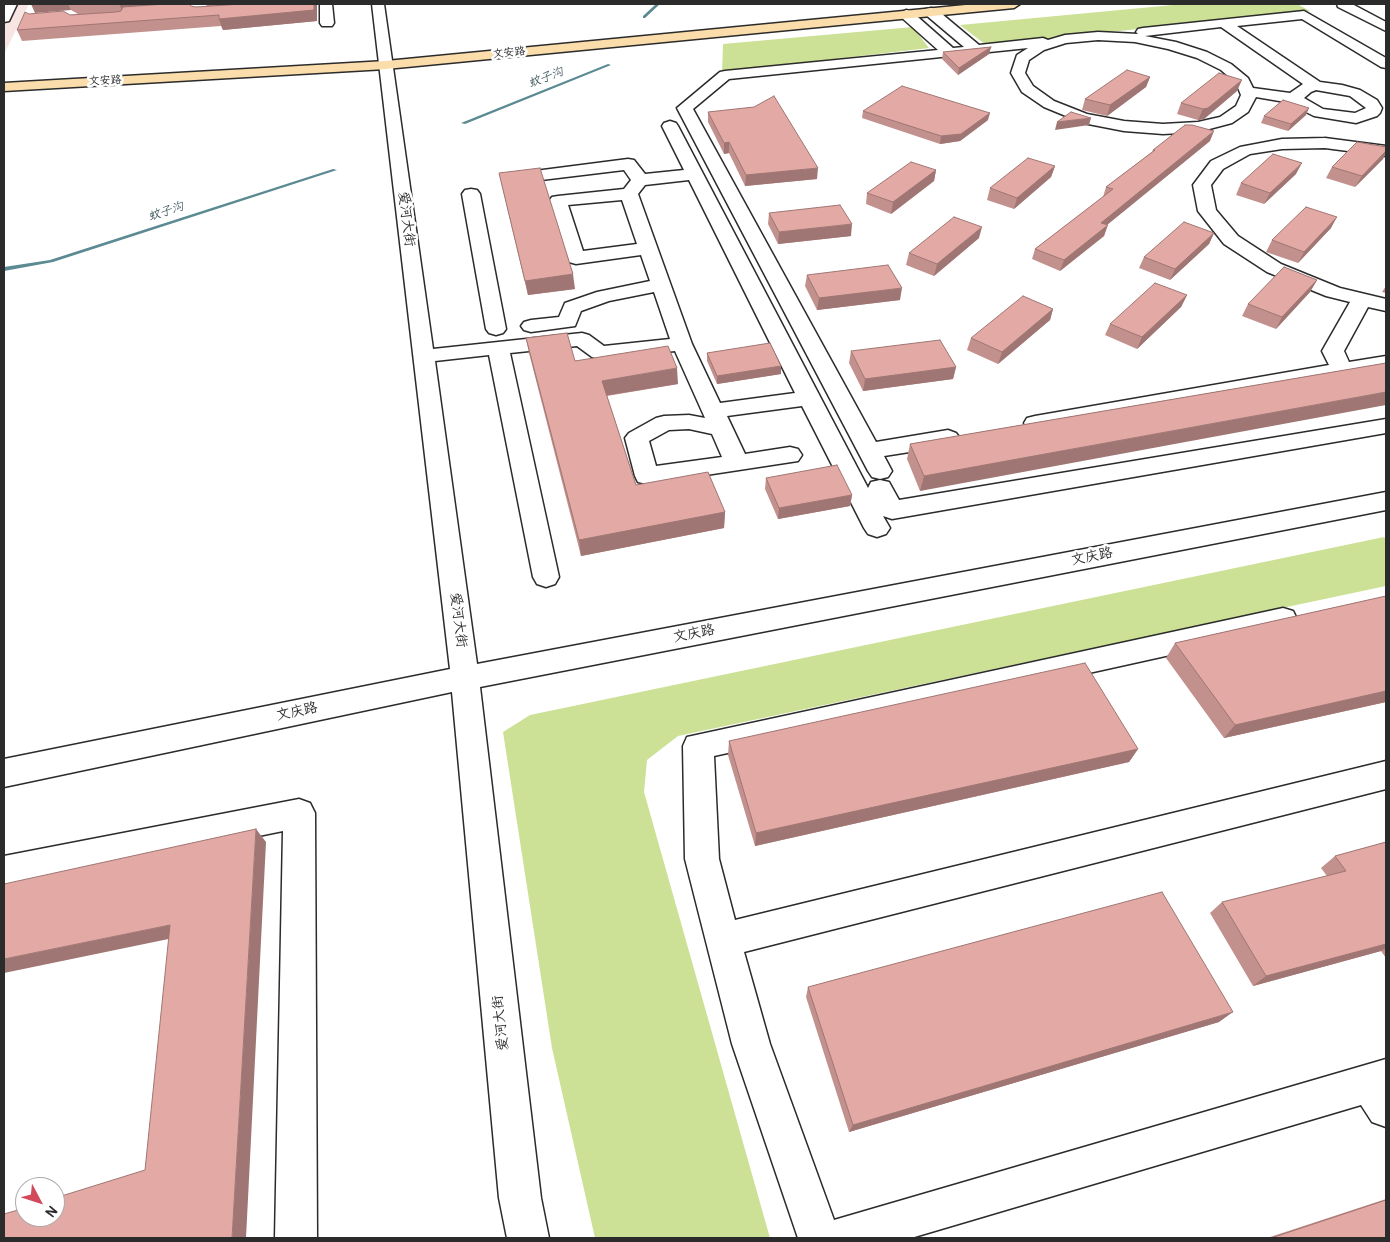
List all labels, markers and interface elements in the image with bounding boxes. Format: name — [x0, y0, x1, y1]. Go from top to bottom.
street label: 文安路 — [492, 45, 526, 61]
water label: 蚊子沟 — [527, 65, 565, 91]
street label: 文安路 — [88, 74, 122, 88]
street label: 爱河大街 — [394, 190, 418, 248]
water label: 蚊子沟 — [147, 200, 185, 224]
street label: 文庆路 — [1070, 545, 1114, 569]
street label: 爱河大街 — [446, 591, 470, 649]
street label: 文庆路 — [672, 622, 716, 646]
street label: 文庆路 — [275, 699, 319, 725]
street label: 爱河大街 — [490, 994, 512, 1052]
north arrow — [15, 1177, 65, 1227]
text: N — [42, 1202, 61, 1220]

